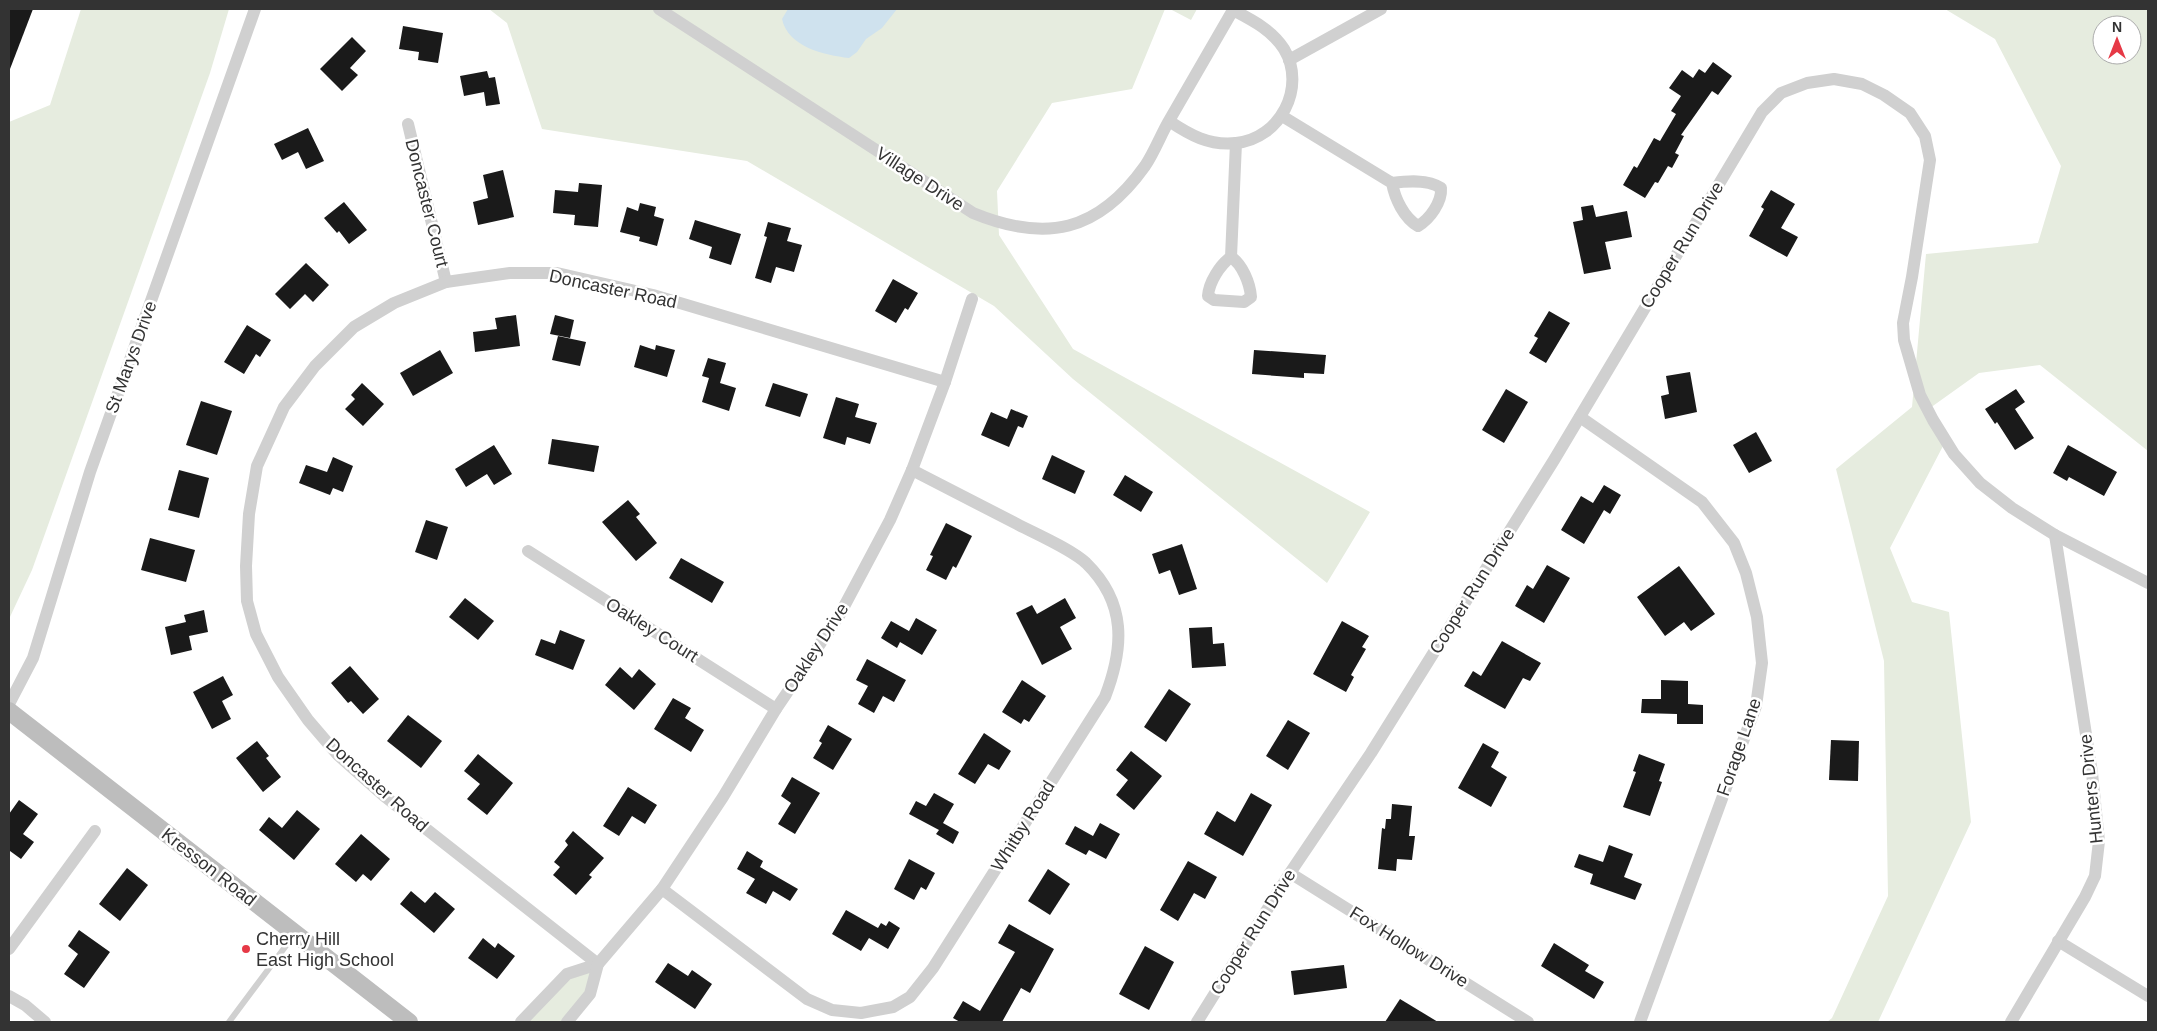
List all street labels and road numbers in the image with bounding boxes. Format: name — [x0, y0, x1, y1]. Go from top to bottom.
street label: Doncaster Court — [401, 137, 453, 269]
street label: Village Drive — [872, 143, 968, 215]
street label: Cooper Run Drive — [1636, 178, 1728, 312]
street label: Doncaster Road — [547, 266, 679, 312]
street label: St Marys Drive — [101, 298, 161, 416]
street label: Cooper Run Drive — [1425, 525, 1519, 657]
street label: Oakley Court — [602, 594, 702, 666]
street label: Oakley Drive — [780, 599, 852, 697]
street label: Forage Lane — [1713, 695, 1765, 799]
street label: Hunters Drive — [2075, 733, 2107, 845]
street label: Doncaster Road — [322, 734, 432, 836]
street label: Whitby Road — [987, 777, 1059, 875]
street label: Kresson Road — [158, 824, 260, 910]
street label: Cooper Run Drive — [1206, 866, 1300, 998]
street label: Fox Hollow Drive — [1346, 902, 1472, 992]

